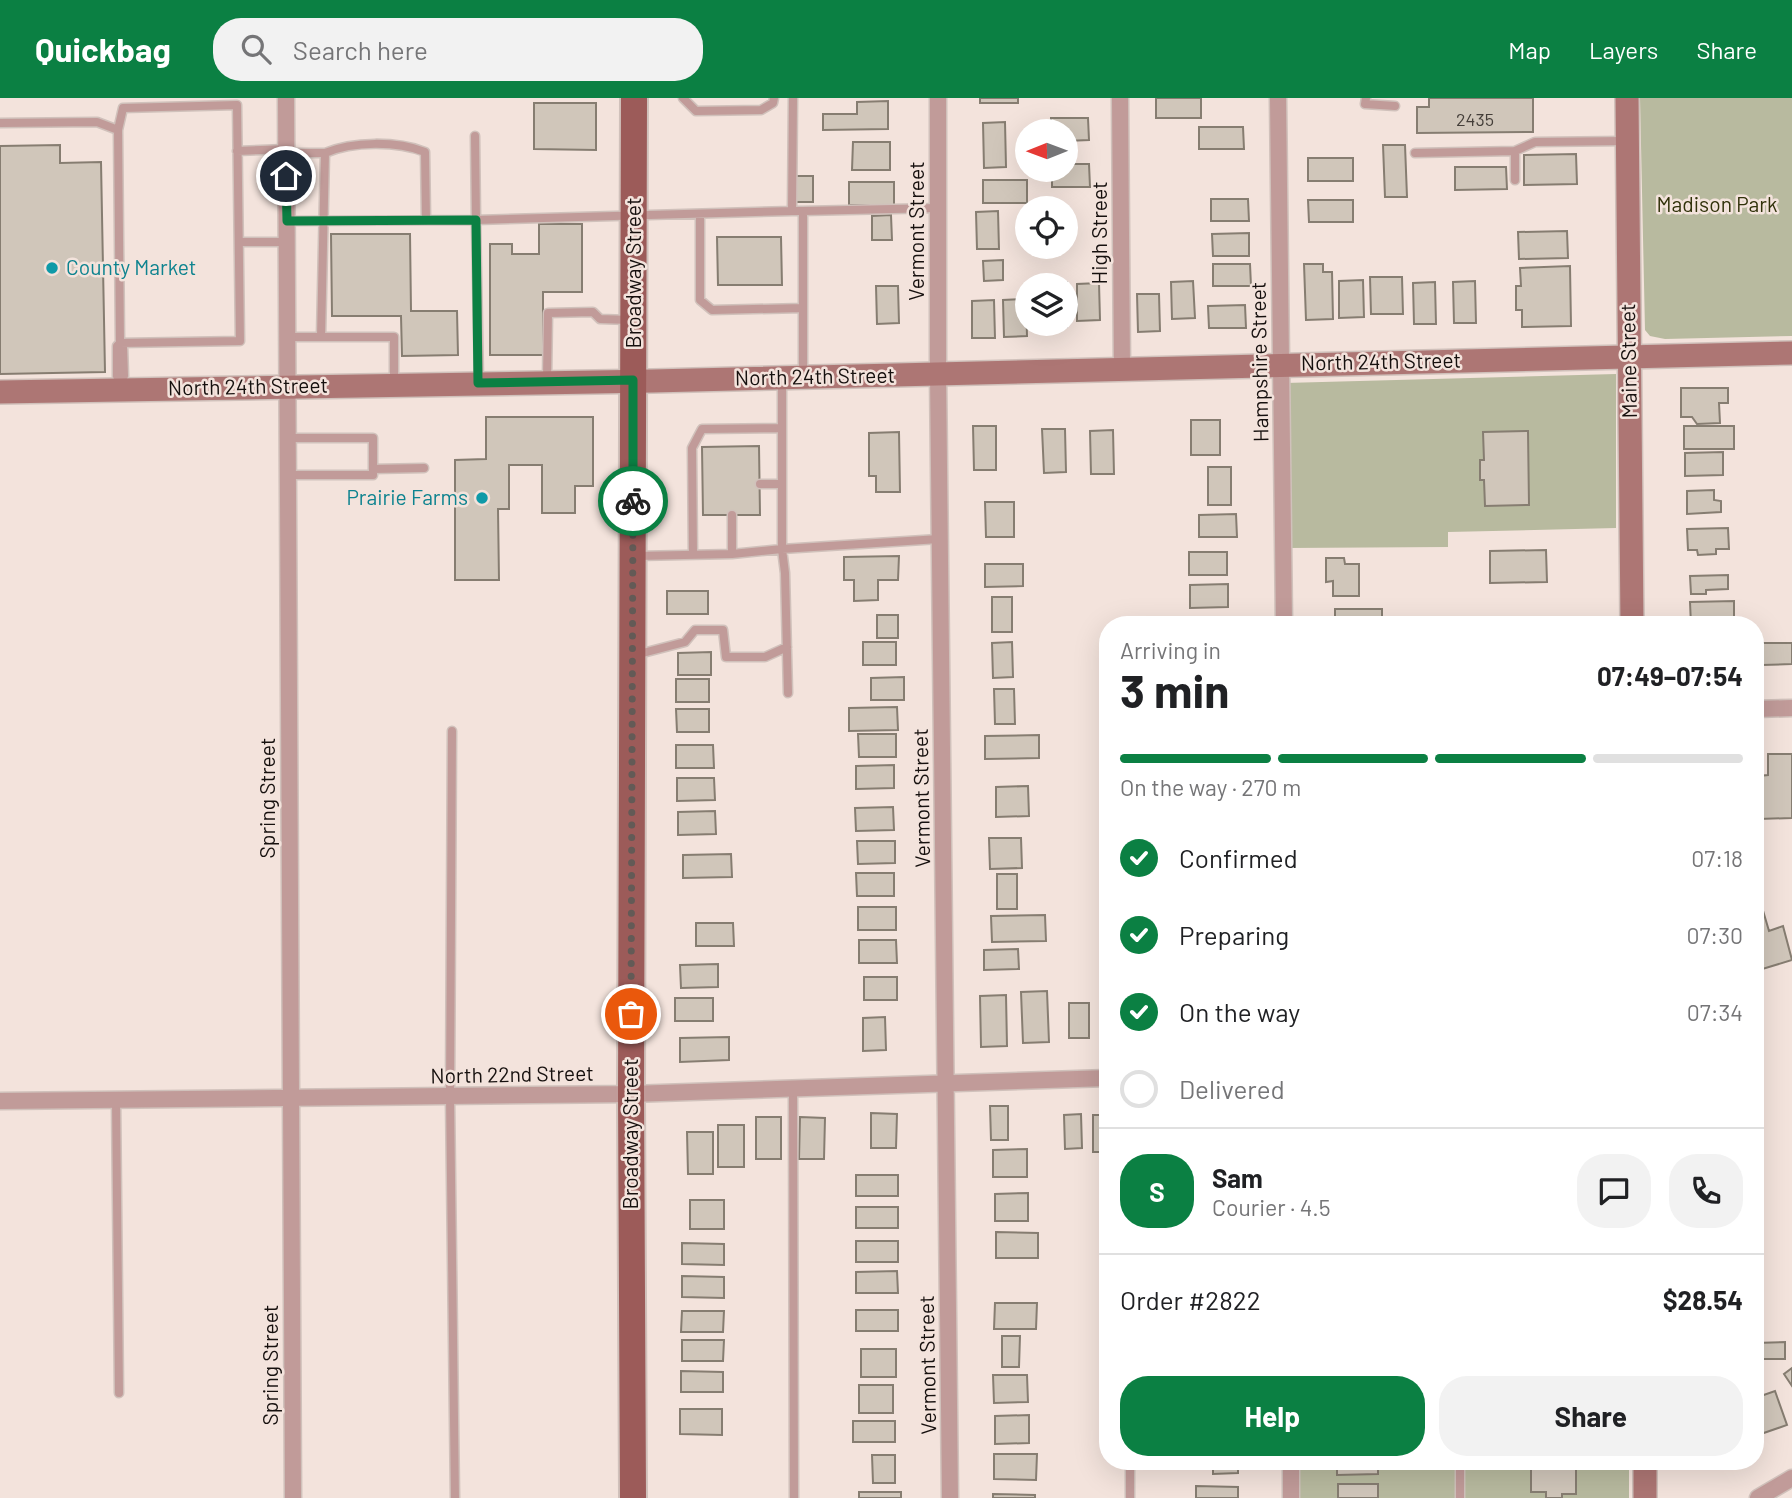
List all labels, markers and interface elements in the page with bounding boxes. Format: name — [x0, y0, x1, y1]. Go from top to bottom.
search box — [213, 18, 703, 81]
text: Quickbag — [35, 29, 171, 69]
icon: search — [237, 30, 275, 68]
text: Search here — [293, 34, 428, 65]
text: Map — [1508, 35, 1551, 64]
text: Layers — [1589, 35, 1658, 64]
text: Share — [1696, 35, 1757, 64]
house number: 2435 — [1456, 108, 1494, 130]
north arrow — [1015, 119, 1078, 182]
map controls — [1015, 119, 1078, 336]
pin — [256, 146, 316, 206]
icon: home — [267, 157, 305, 195]
street label: Vermont Street — [903, 161, 928, 301]
street label: High Street — [1086, 181, 1111, 285]
park label: Madison Park — [1657, 191, 1777, 216]
button: locate — [1015, 196, 1078, 259]
street label: Broadway Street — [620, 197, 645, 349]
place label: County Market — [66, 254, 196, 279]
marker: County Market — [44, 260, 60, 276]
button: layers — [1015, 273, 1078, 336]
street label: Hampshire Street — [1245, 282, 1272, 442]
street label: Maine Street — [1614, 303, 1641, 419]
street label: North 24th Street — [1301, 347, 1461, 374]
street label: North 24th Street — [735, 362, 895, 389]
street label: North 24th Street — [168, 372, 328, 399]
courier — [598, 466, 668, 536]
icon: bike — [614, 482, 652, 520]
place label: Prairie Farms — [346, 484, 468, 509]
marker: Prairie Farms — [474, 490, 490, 506]
text: Arriving in — [1120, 636, 1221, 664]
text: 07:49–07:54 — [1597, 660, 1743, 691]
text: 3 min — [1120, 662, 1229, 717]
street label: Vermont Street — [907, 728, 934, 868]
street label: Spring Street — [254, 738, 279, 858]
text: On the way · 270 m — [1120, 773, 1301, 801]
icon: check — [1120, 839, 1158, 877]
text: Confirmed — [1179, 842, 1298, 873]
text: 07:18 — [1691, 844, 1743, 872]
icon: check — [1120, 916, 1158, 954]
text: Preparing — [1179, 919, 1289, 950]
text: 07:30 — [1686, 921, 1743, 949]
pin — [601, 984, 661, 1044]
icon: check — [1120, 993, 1158, 1031]
icon: bag — [612, 995, 650, 1033]
text: On the way — [1179, 996, 1300, 1027]
text: 07:34 — [1687, 998, 1743, 1026]
street label: Broadway Street — [617, 1058, 642, 1210]
street label: North 22nd Street — [430, 1060, 594, 1087]
text: Delivered — [1179, 1073, 1285, 1104]
button: chat — [1577, 1154, 1651, 1228]
button: phone — [1669, 1154, 1743, 1228]
text: Sam — [1212, 1162, 1263, 1193]
text: S — [1149, 1176, 1165, 1207]
text: Courier · 4.5 — [1212, 1193, 1331, 1221]
text: Order #2822 — [1120, 1284, 1261, 1315]
text: $28.54 — [1663, 1284, 1743, 1315]
street label: Vermont Street — [913, 1295, 940, 1435]
street label: Spring Street — [257, 1305, 282, 1425]
button: Help — [1120, 1376, 1425, 1456]
button: Share — [1439, 1376, 1743, 1456]

